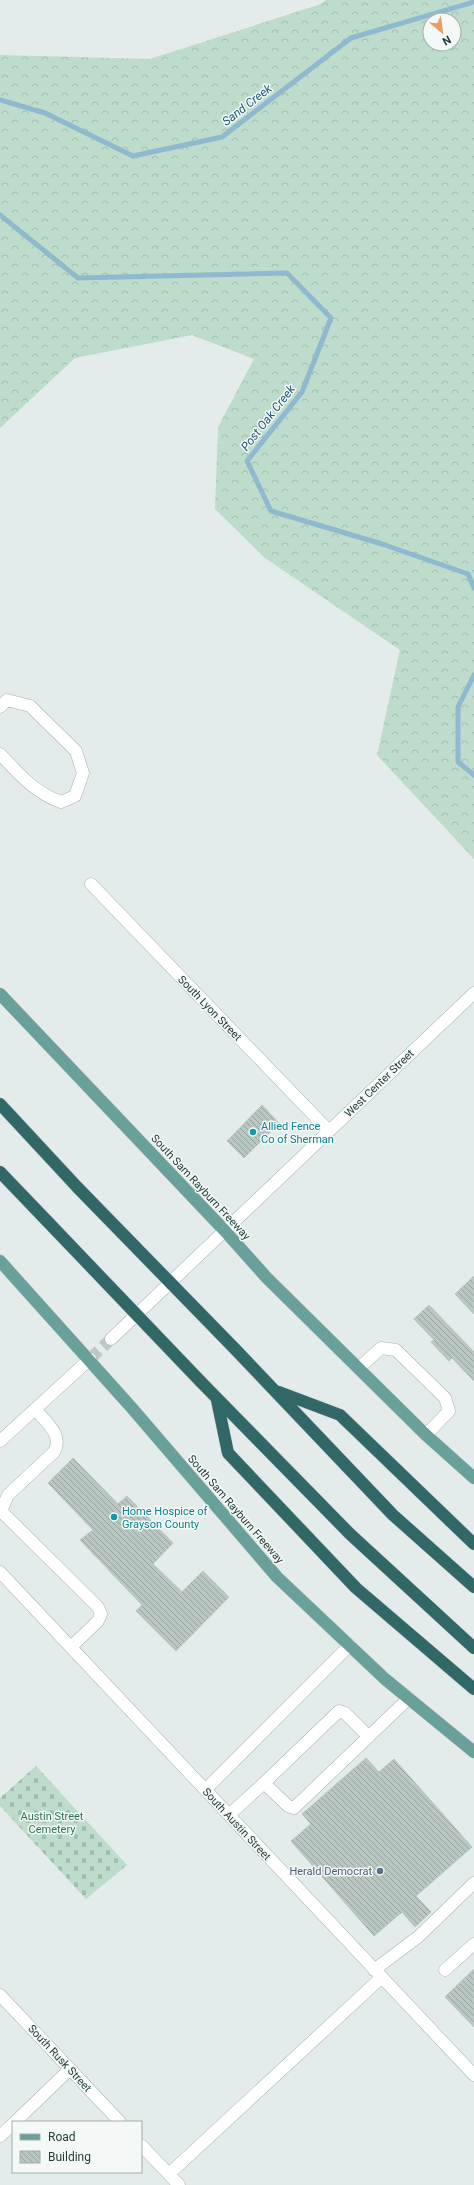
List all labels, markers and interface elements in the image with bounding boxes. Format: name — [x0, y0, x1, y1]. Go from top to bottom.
north arrow — [422, 12, 462, 52]
text: N — [440, 33, 453, 48]
water label: Sand Creek — [220, 81, 275, 129]
water label: Post Oak Creek — [238, 382, 299, 454]
street label: South Lyon Street — [175, 973, 244, 1044]
street label: West Center Street — [342, 1047, 417, 1120]
place label: Allied Fence Co of Sherman — [261, 1120, 334, 1146]
marker: Allied Fence Co of Sherman — [248, 1127, 258, 1137]
street label: South Sam Rayburn Freeway — [148, 1132, 253, 1243]
street label: South Sam Rayburn Freeway — [185, 1452, 287, 1567]
place label: Home Hospice of Grayson County — [122, 1505, 208, 1531]
marker: Home Hospice of Grayson County — [109, 1512, 119, 1522]
street label: South Austin Street — [200, 1785, 274, 1864]
park label: Austin Street Cemetery — [21, 1810, 84, 1836]
place label: Herald Democrat — [289, 1865, 372, 1878]
marker: Herald Democrat — [375, 1866, 385, 1876]
street label: South Rusk Street — [25, 2022, 94, 2095]
legend — [12, 2121, 142, 2173]
text: Road — [48, 2130, 76, 2144]
text: Building — [48, 2150, 91, 2164]

